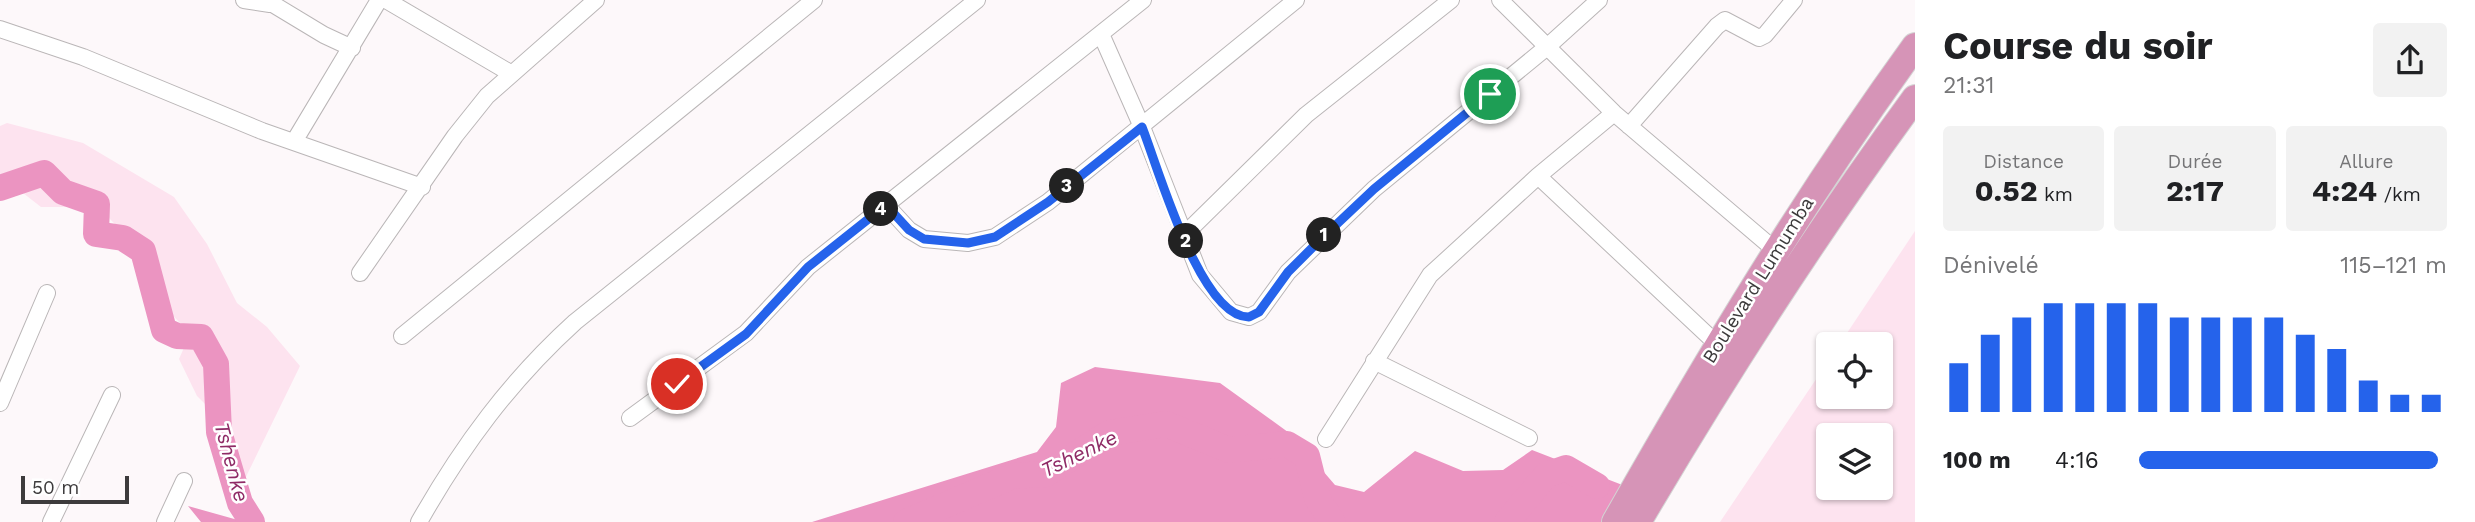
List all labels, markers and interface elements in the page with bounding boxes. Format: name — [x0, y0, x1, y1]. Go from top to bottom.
button: share — [2373, 23, 2447, 97]
text: Course du soir — [1943, 24, 2213, 68]
pin — [1460, 64, 1520, 124]
text: 21:31 — [1943, 72, 1995, 99]
icon: arrive — [1471, 75, 1509, 113]
text: Distance — [1983, 150, 2064, 173]
text: Durée — [2168, 150, 2222, 173]
text: Allure — [2339, 150, 2393, 173]
pin: 3 — [1050, 168, 1084, 204]
text: 0.52 — [1974, 173, 2038, 208]
text: 2:17 — [2166, 173, 2224, 208]
text: 4:24 — [2312, 173, 2377, 208]
text: 3 — [1061, 174, 1072, 197]
text: km — [2038, 183, 2073, 206]
text: /km — [2377, 183, 2421, 206]
pin: 4 — [864, 192, 898, 227]
street label: Boulevard Lumumba — [1697, 192, 1819, 367]
text: 4 — [874, 197, 887, 220]
pin: 1 — [1306, 218, 1342, 252]
text: 1 — [1319, 223, 1328, 246]
pin: 2 — [1168, 224, 1204, 258]
text: 2 — [1180, 229, 1191, 252]
text: Dénivelé — [1943, 252, 2039, 279]
text: 115–121 m — [2340, 252, 2447, 279]
map controls — [1816, 332, 1893, 500]
button: locate — [1816, 332, 1893, 409]
pin — [647, 354, 707, 414]
icon: check — [658, 365, 696, 403]
water label: Tshenke — [209, 419, 255, 505]
button: layers — [1816, 423, 1893, 500]
water label: Tshenke — [1037, 424, 1121, 482]
text: 100 m — [1943, 447, 2011, 474]
text: 4:16 — [2055, 447, 2099, 474]
scale bar — [21, 473, 130, 505]
text: 50 m — [32, 476, 79, 499]

